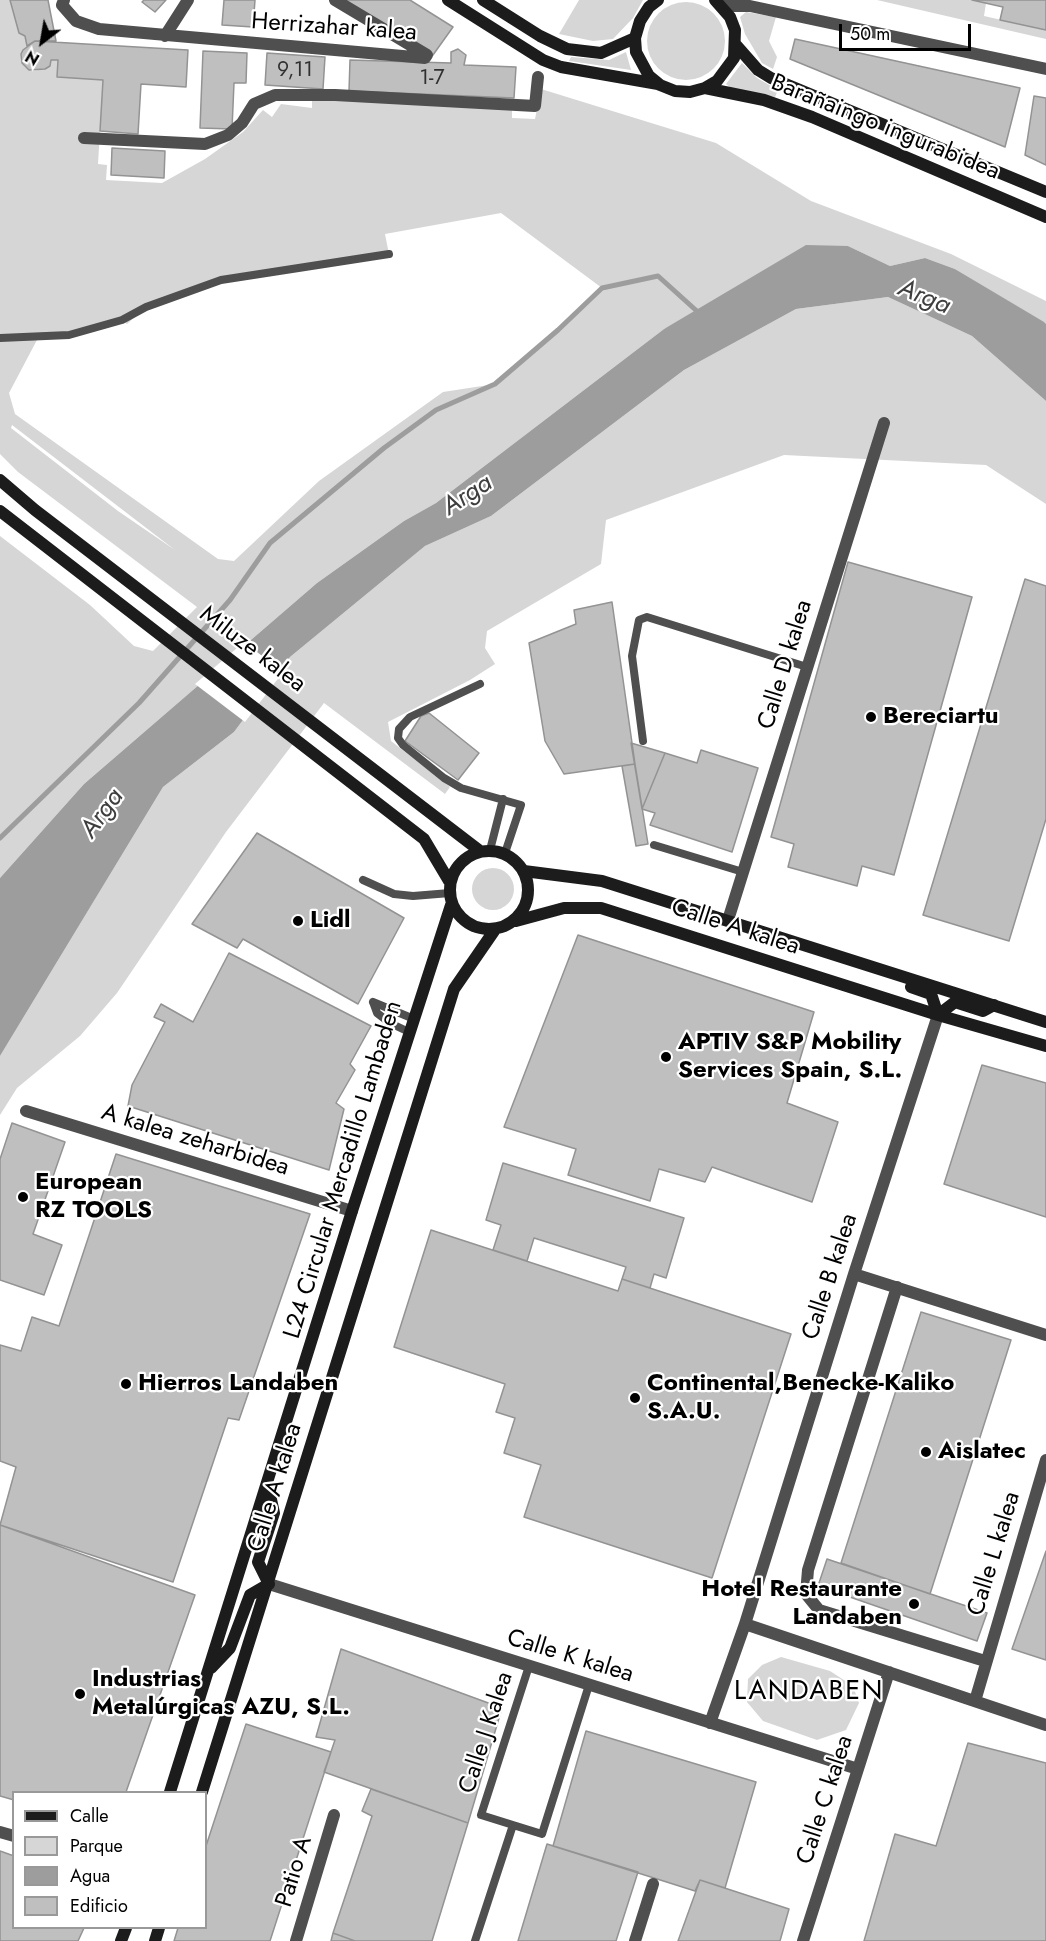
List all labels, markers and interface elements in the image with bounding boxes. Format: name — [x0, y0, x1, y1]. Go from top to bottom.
street label: Herrizahar kalea — [250, 8, 418, 48]
north arrow — [12, 12, 72, 72]
scale bar — [842, 12, 974, 50]
text: 50 m — [850, 21, 890, 47]
text: N — [21, 45, 44, 71]
house number: 9,11 — [277, 58, 313, 84]
house number: 1-7 — [420, 66, 444, 92]
street label: Barañaingo ingurabidea — [766, 69, 1004, 187]
water label: Arga — [893, 273, 955, 323]
water label: Arga — [437, 468, 499, 524]
street label: Calle D kalea — [753, 597, 819, 733]
street label: Miluze kalea — [193, 601, 311, 699]
place label: Bereciartu — [883, 703, 999, 731]
marker: Bereciartu — [864, 710, 878, 724]
water label: Arga — [75, 783, 131, 845]
street label: Calle A kalea — [667, 894, 803, 962]
place label: Lidl — [310, 907, 351, 935]
marker: Lidl — [291, 914, 305, 928]
street label: L24 Circular Mercadillo Lambaden — [279, 998, 409, 1342]
place label: APTIV S&P Mobility Services Spain, S.L. — [678, 1029, 902, 1085]
marker: APTIV S&P Mobility Services Spain, S.L. — [659, 1050, 673, 1064]
street label: A kalea zeharbidea — [98, 1099, 292, 1183]
place label: European RZ TOOLS — [35, 1169, 152, 1225]
marker: European RZ TOOLS — [16, 1190, 30, 1204]
street label: Calle B kalea — [797, 1210, 865, 1344]
place label: Hierros Landaben — [138, 1370, 338, 1398]
place label: Continental,Benecke-Kaliko S.A.U. — [647, 1370, 954, 1426]
marker: Hierros Landaben — [119, 1377, 133, 1391]
marker: Continental,Benecke-Kaliko S.A.U. — [628, 1391, 642, 1405]
street label: Calle A kalea — [243, 1420, 309, 1556]
place label: Aislatec — [938, 1438, 1026, 1466]
marker: Aislatec — [919, 1445, 933, 1459]
street label: Calle L kalea — [963, 1489, 1027, 1619]
place label: Hotel Restaurante Landaben — [701, 1576, 902, 1632]
marker: Hotel Restaurante Landaben — [907, 1597, 921, 1611]
street label: Calle K kalea — [503, 1624, 637, 1690]
place label: Industrias Metalúrgicas AZU, S.L. — [92, 1666, 350, 1722]
street label: Calle J Kalea — [454, 1669, 520, 1797]
district label: LANDABEN — [734, 1676, 884, 1708]
marker: Industrias Metalúrgicas AZU, S.L. — [73, 1687, 87, 1701]
street label: Calle C kalea — [792, 1732, 860, 1868]
legend — [12, 1791, 207, 1929]
text: Calle — [70, 1803, 109, 1829]
text: Parque — [70, 1833, 123, 1859]
street label: Patio A — [271, 1833, 319, 1911]
text: Agua — [70, 1863, 110, 1889]
text: Edificio — [70, 1893, 128, 1919]

